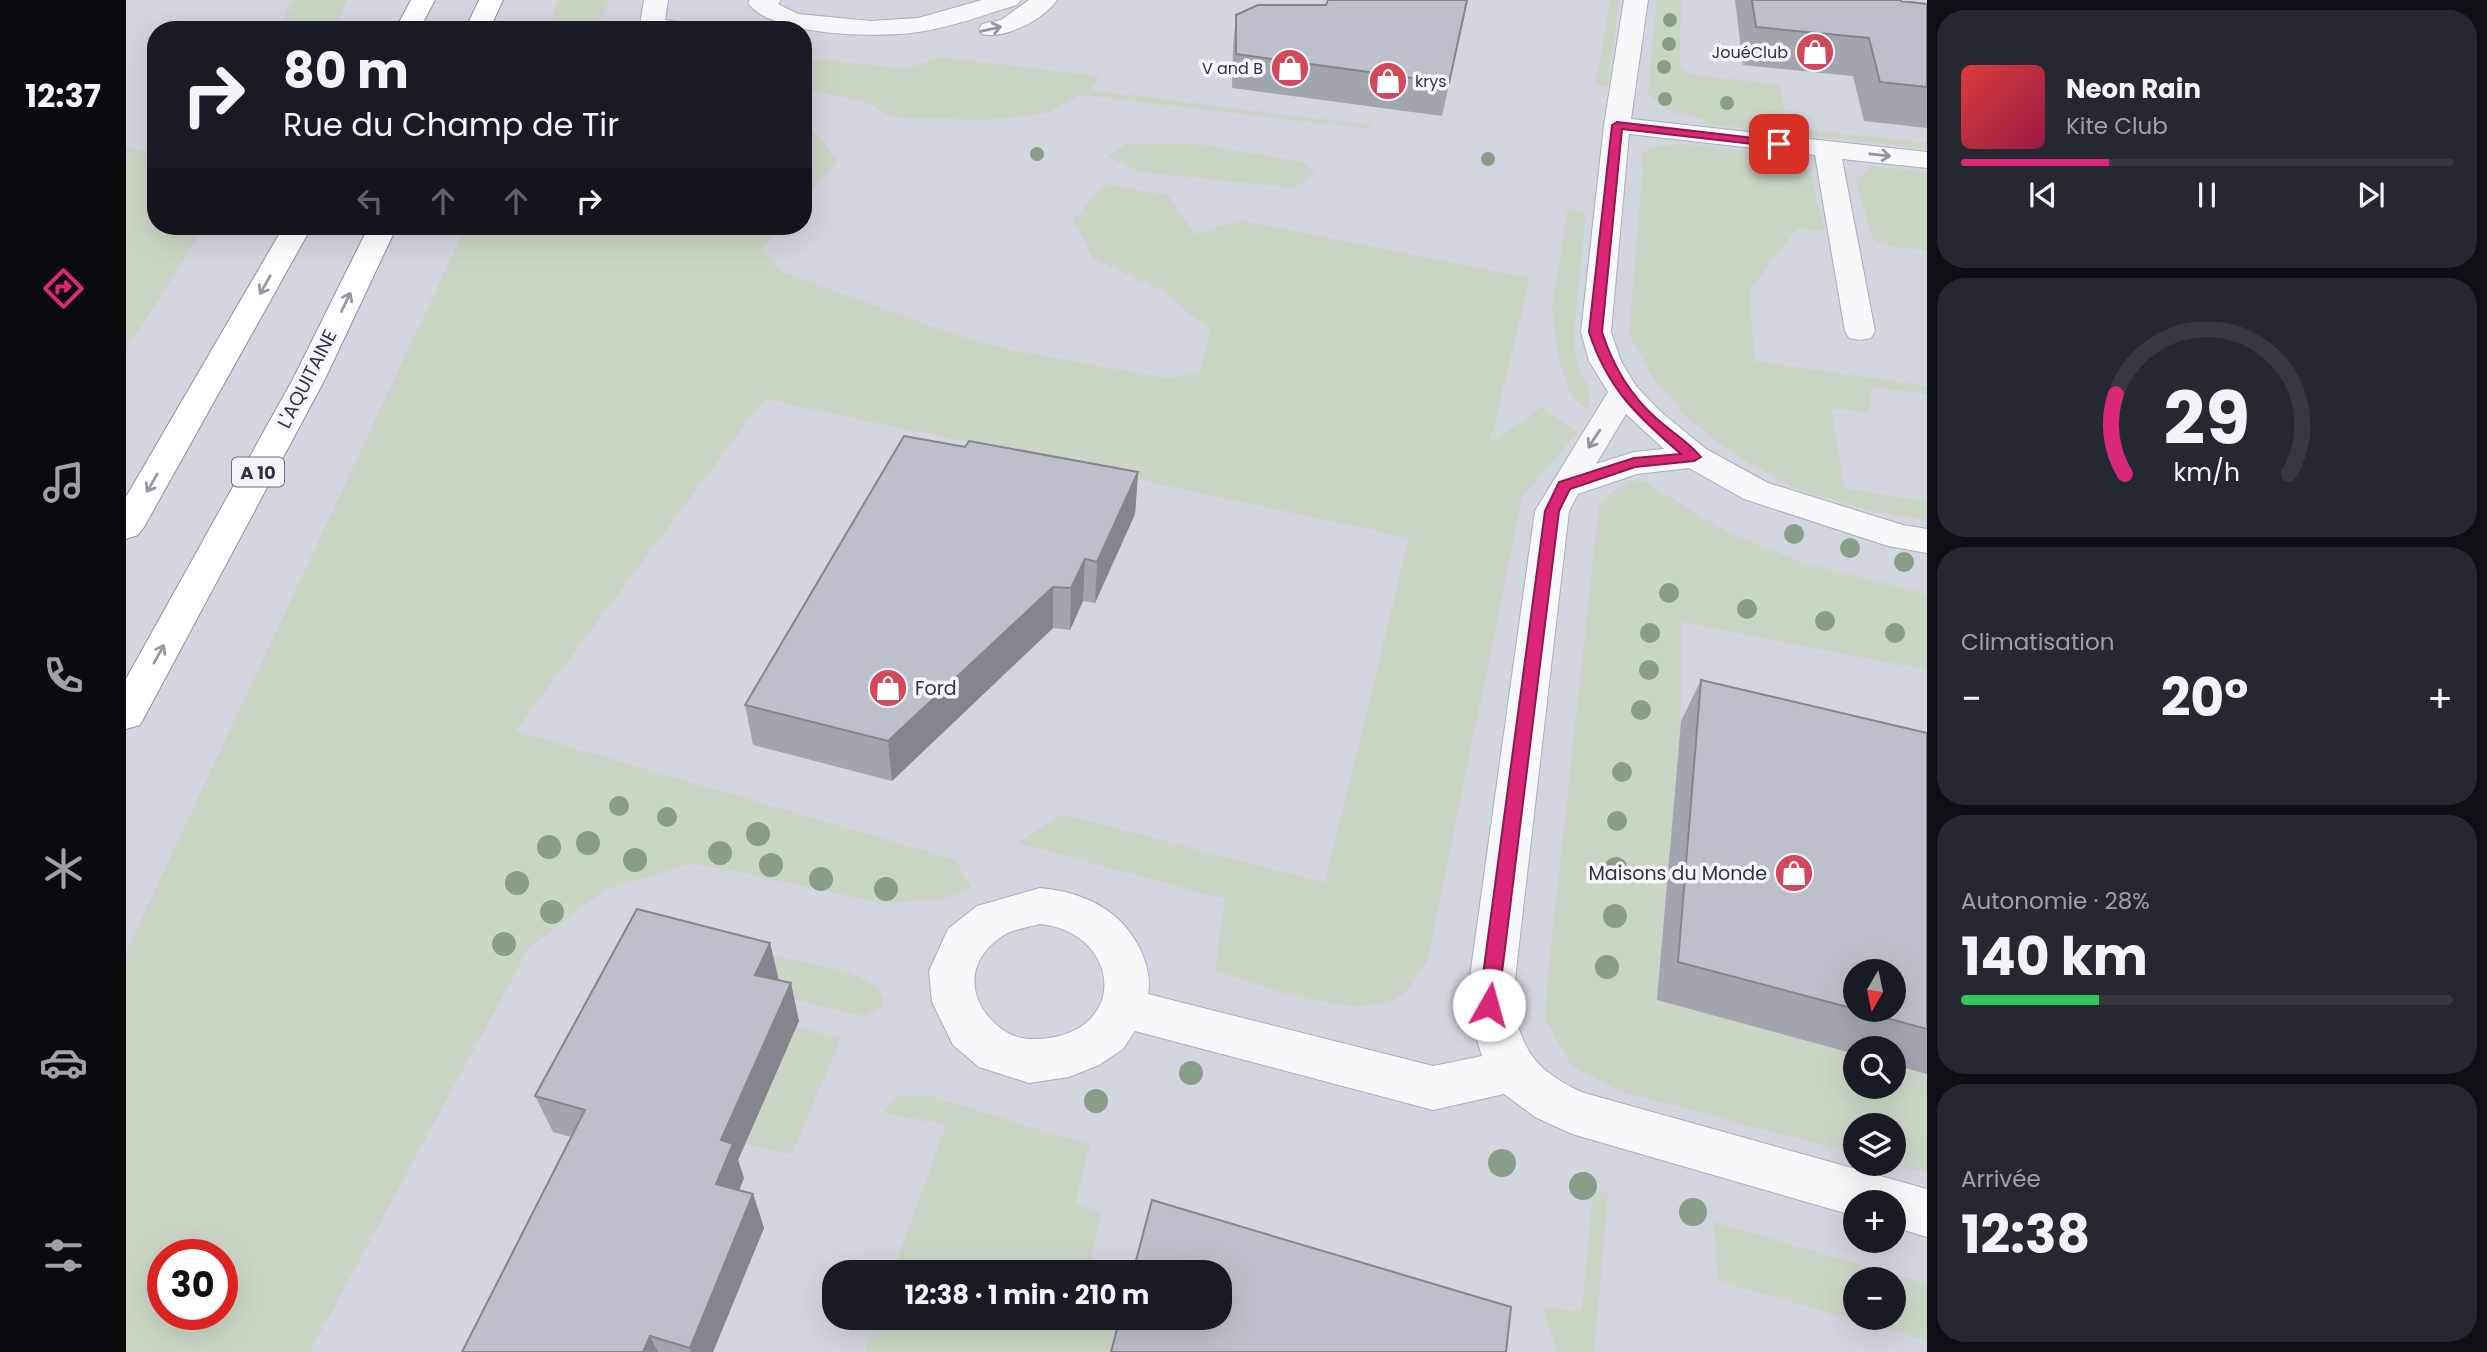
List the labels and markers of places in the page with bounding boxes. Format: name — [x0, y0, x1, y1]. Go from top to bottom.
shop icon: JouéClub — [1794, 31, 1836, 73]
place label: JouéClub — [1712, 41, 1788, 64]
shop icon: V and B — [1269, 47, 1311, 89]
place label: V and B — [1202, 57, 1263, 80]
shop icon: krys — [1367, 60, 1409, 102]
place label: krys — [1415, 70, 1447, 93]
pin — [1749, 114, 1809, 174]
shop icon: Ford — [867, 667, 909, 709]
place label: Ford — [915, 675, 957, 702]
shop icon: Maisons du Monde — [1773, 852, 1815, 894]
place label: Maisons du Monde — [1589, 860, 1767, 887]

